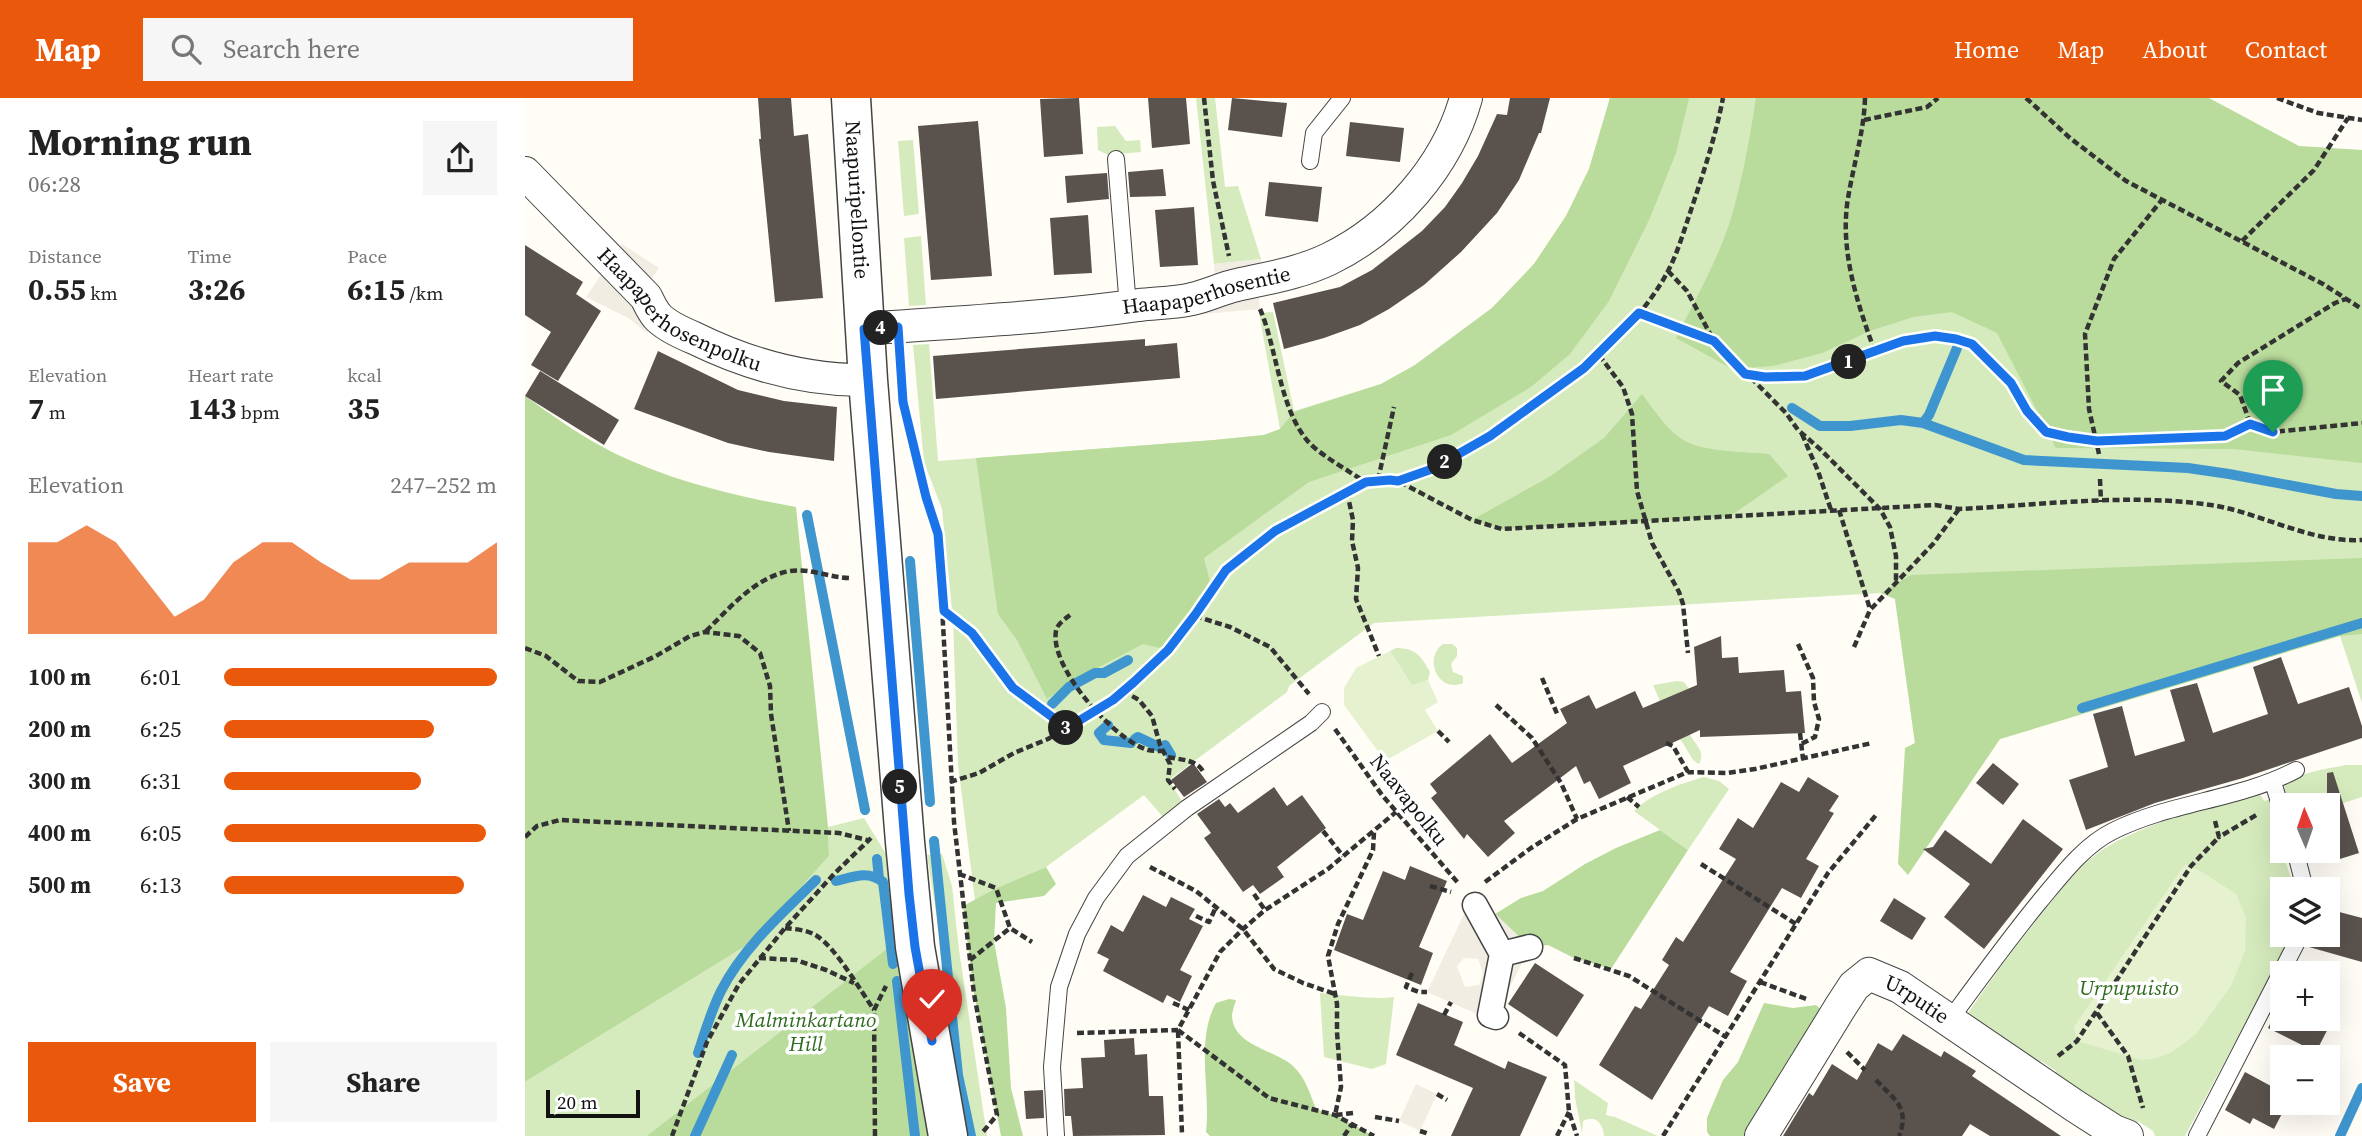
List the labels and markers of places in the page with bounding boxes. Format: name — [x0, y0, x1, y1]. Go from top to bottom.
pin: 4 — [863, 310, 899, 345]
pin: 1 — [1831, 344, 1867, 380]
pin — [2243, 360, 2303, 432]
pin: 2 — [1427, 444, 1462, 480]
pin: 3 — [1049, 710, 1083, 746]
pin: 5 — [883, 770, 917, 804]
pin — [902, 969, 962, 1041]

